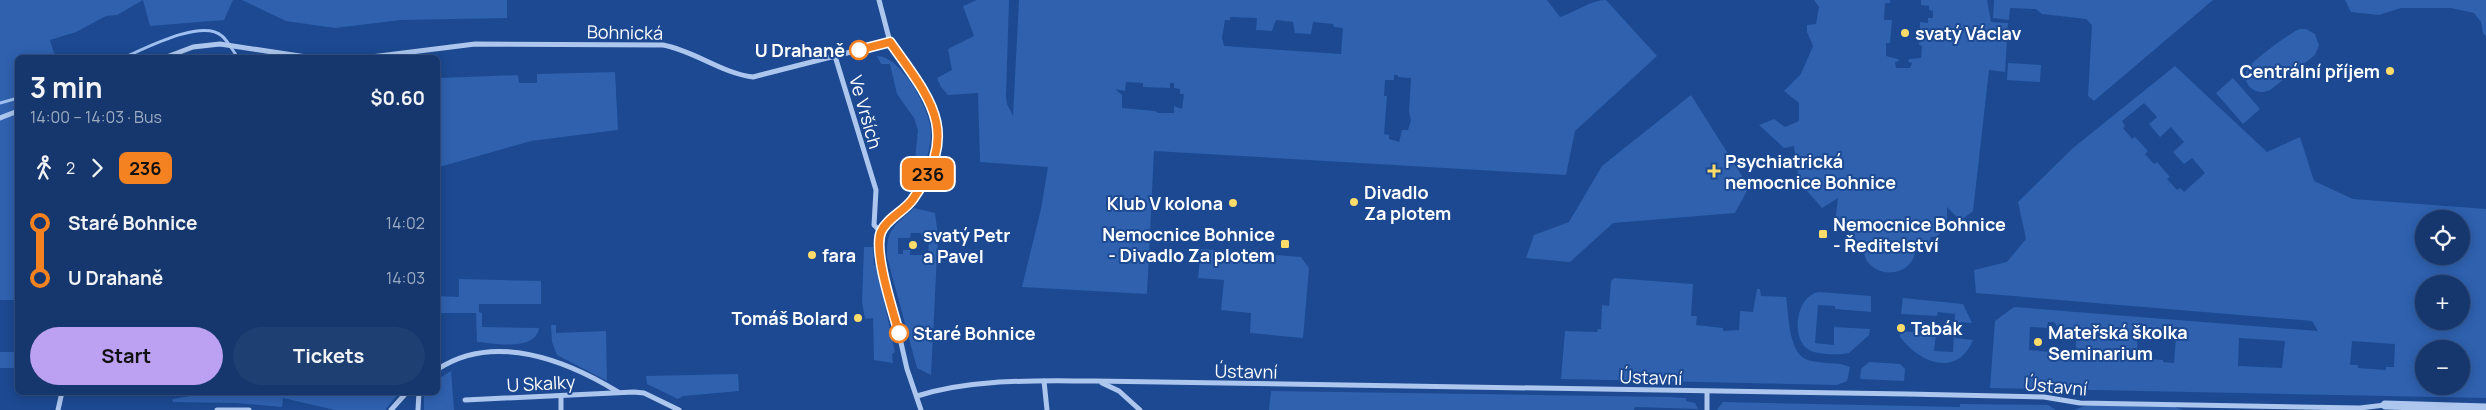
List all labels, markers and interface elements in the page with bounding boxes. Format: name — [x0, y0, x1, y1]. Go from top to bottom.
street label: Bohnická — [587, 19, 663, 45]
place label: svatý Václav — [1915, 21, 2022, 45]
marker: svatý Václav — [1899, 27, 1911, 39]
place label: U Drahaně — [755, 38, 845, 62]
marker: U Drahaně — [849, 40, 869, 60]
place label: Centrální příjem — [2240, 59, 2380, 83]
marker: Centrální příjem — [2384, 65, 2396, 77]
text: 3 min — [30, 68, 102, 106]
street label: Ve Vrších — [844, 73, 888, 151]
text: $0.60 — [370, 85, 425, 111]
text: 14:00 – 14:03 · Bus — [30, 106, 162, 128]
place label: Psychiatrická nemocnice Bohnice — [1725, 149, 1896, 194]
icon: walk — [30, 154, 58, 182]
icon: forward — [83, 154, 111, 182]
text: 236 — [129, 156, 162, 180]
text: 2 — [66, 157, 75, 179]
line badge: 236 — [899, 158, 957, 190]
text: 236 — [912, 162, 944, 186]
marker: Psychiatrická nemocnice Bohnice — [1707, 164, 1721, 178]
place label: Divadlo Za plotem — [1364, 180, 1451, 225]
place label: Klub V kolona — [1107, 191, 1223, 215]
marker: Divadlo Za plotem — [1348, 196, 1360, 208]
marker: Klub V kolona — [1227, 197, 1239, 209]
text: Staré Bohnice — [68, 210, 197, 236]
map controls — [2415, 210, 2470, 395]
button: locate — [2415, 210, 2470, 265]
text: 14:02 — [386, 212, 425, 234]
place label: Nemocnice Bohnice - Ředitelství — [1833, 212, 2006, 257]
place label: Nemocnice Bohnice - Divadlo Za plotem — [1102, 222, 1275, 267]
place label: svatý Petr a Pavel — [923, 223, 1011, 268]
marker: Nemocnice Bohnice - Ředitelství — [1817, 228, 1829, 240]
marker: Nemocnice Bohnice - Divadlo Za plotem — [1279, 238, 1291, 250]
marker: svatý Petr a Pavel — [907, 239, 919, 251]
place label: fara — [822, 243, 856, 267]
marker: fara — [806, 249, 818, 261]
text: U Drahaně — [68, 265, 163, 291]
text: 14:03 — [386, 267, 425, 289]
button: + — [2415, 275, 2470, 330]
place label: Tomáš Bolard — [731, 306, 848, 330]
marker: Tomáš Bolard — [852, 312, 864, 324]
place label: Tabák — [1911, 316, 1963, 340]
place label: Mateřská školka Seminarium — [2048, 320, 2188, 365]
place label: Staré Bohnice — [913, 321, 1036, 345]
marker: Tabák — [1895, 322, 1907, 334]
marker: Staré Bohnice — [889, 323, 909, 343]
button: Start — [30, 327, 223, 385]
button: Tickets — [233, 327, 425, 385]
marker: Mateřská školka Seminarium — [2032, 336, 2044, 348]
button: − — [2415, 340, 2470, 395]
street label: Ústavní — [1214, 358, 1278, 384]
street label: Ústavní — [1619, 364, 1683, 390]
street label: U Skalky — [506, 369, 577, 397]
street label: Ústavní — [2024, 371, 2088, 401]

